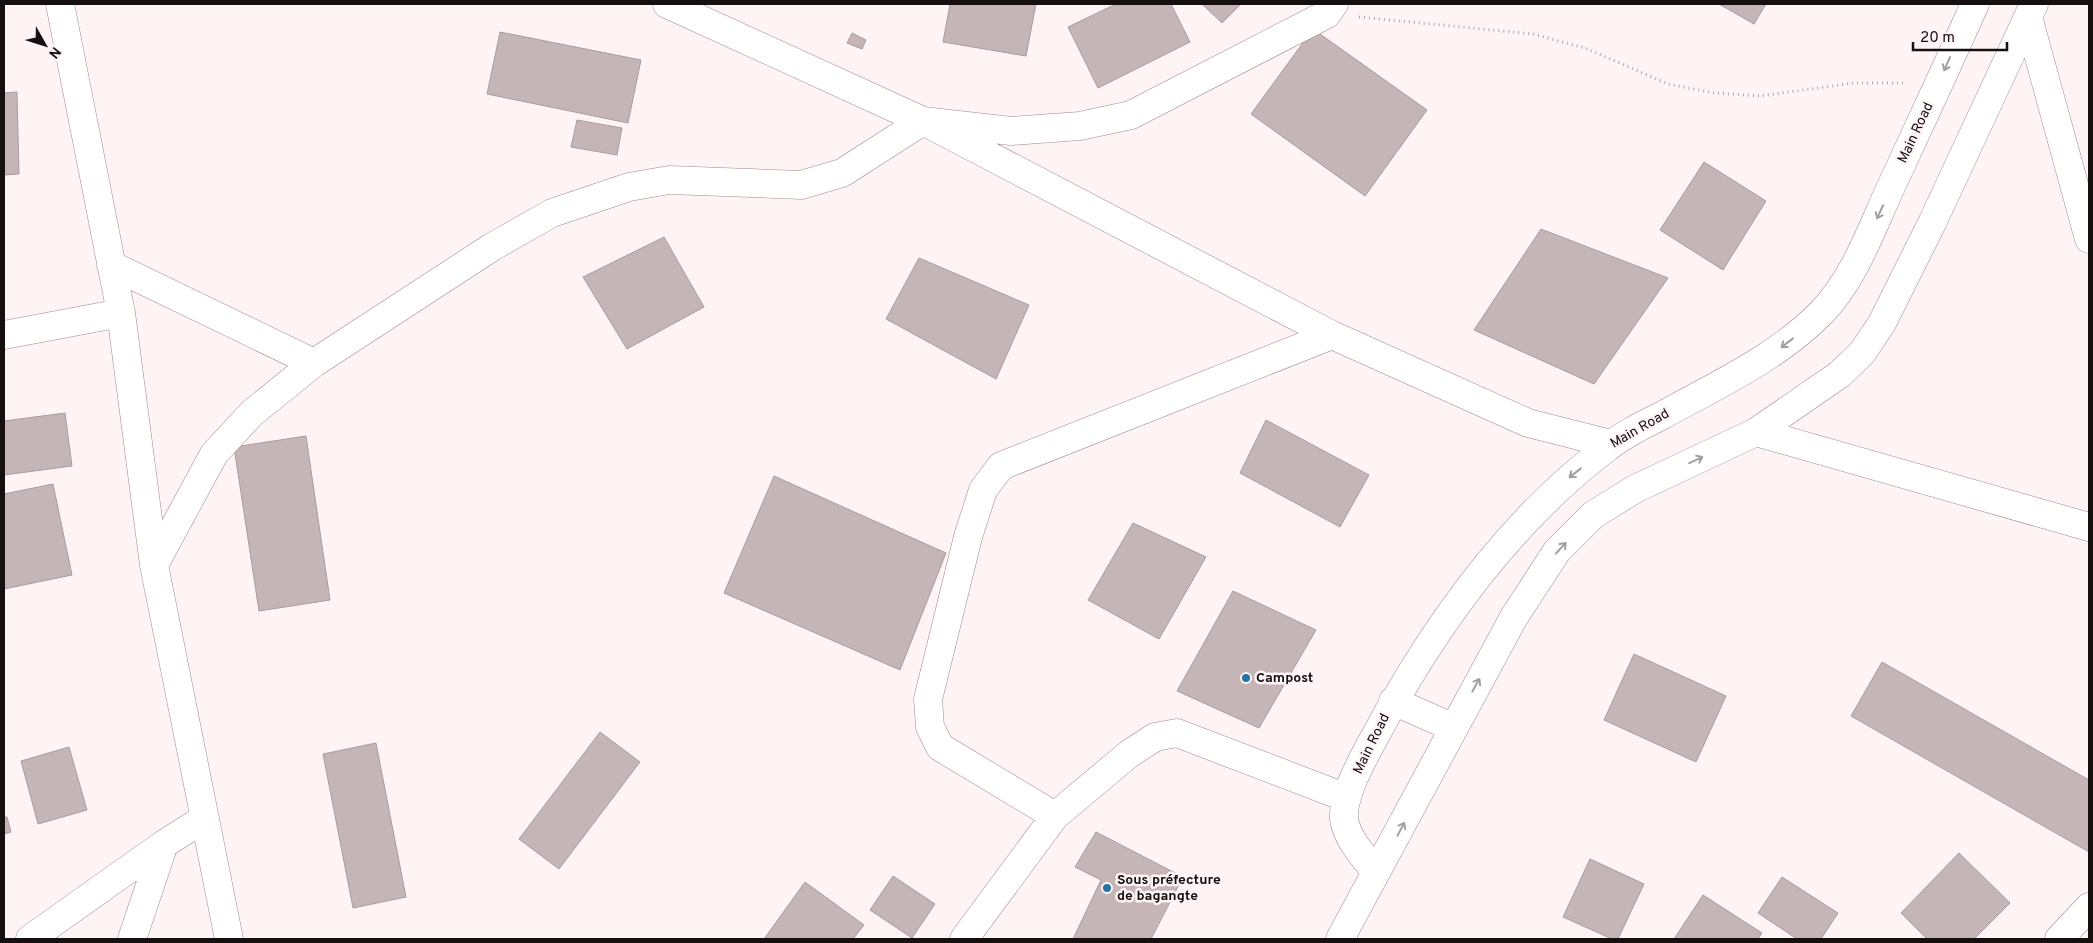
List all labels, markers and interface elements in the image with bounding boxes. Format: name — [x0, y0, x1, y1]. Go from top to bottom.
north arrow — [20, 20, 70, 70]
scale bar — [1913, 20, 2007, 52]
text: 20 m — [1920, 29, 1955, 48]
text: N — [44, 43, 64, 61]
one-way arrow — [1942, 56, 1952, 71]
street label: Main Road — [1894, 100, 1938, 166]
one-way arrow — [1874, 204, 1884, 219]
one-way arrow — [1781, 337, 1794, 348]
street label: Main Road — [1607, 405, 1673, 453]
one-way arrow — [1688, 455, 1703, 464]
one-way arrow — [1568, 467, 1581, 478]
one-way arrow — [1556, 541, 1567, 554]
place label: Campost — [1256, 670, 1313, 687]
marker: Campost — [1240, 672, 1252, 684]
one-way arrow — [1471, 679, 1481, 693]
street label: Main Road — [1350, 711, 1394, 777]
one-way arrow — [1396, 823, 1406, 837]
place label: Sous préfecture de bagangte — [1117, 872, 1221, 905]
marker: Sous préfecture de bagangte — [1101, 882, 1113, 894]

